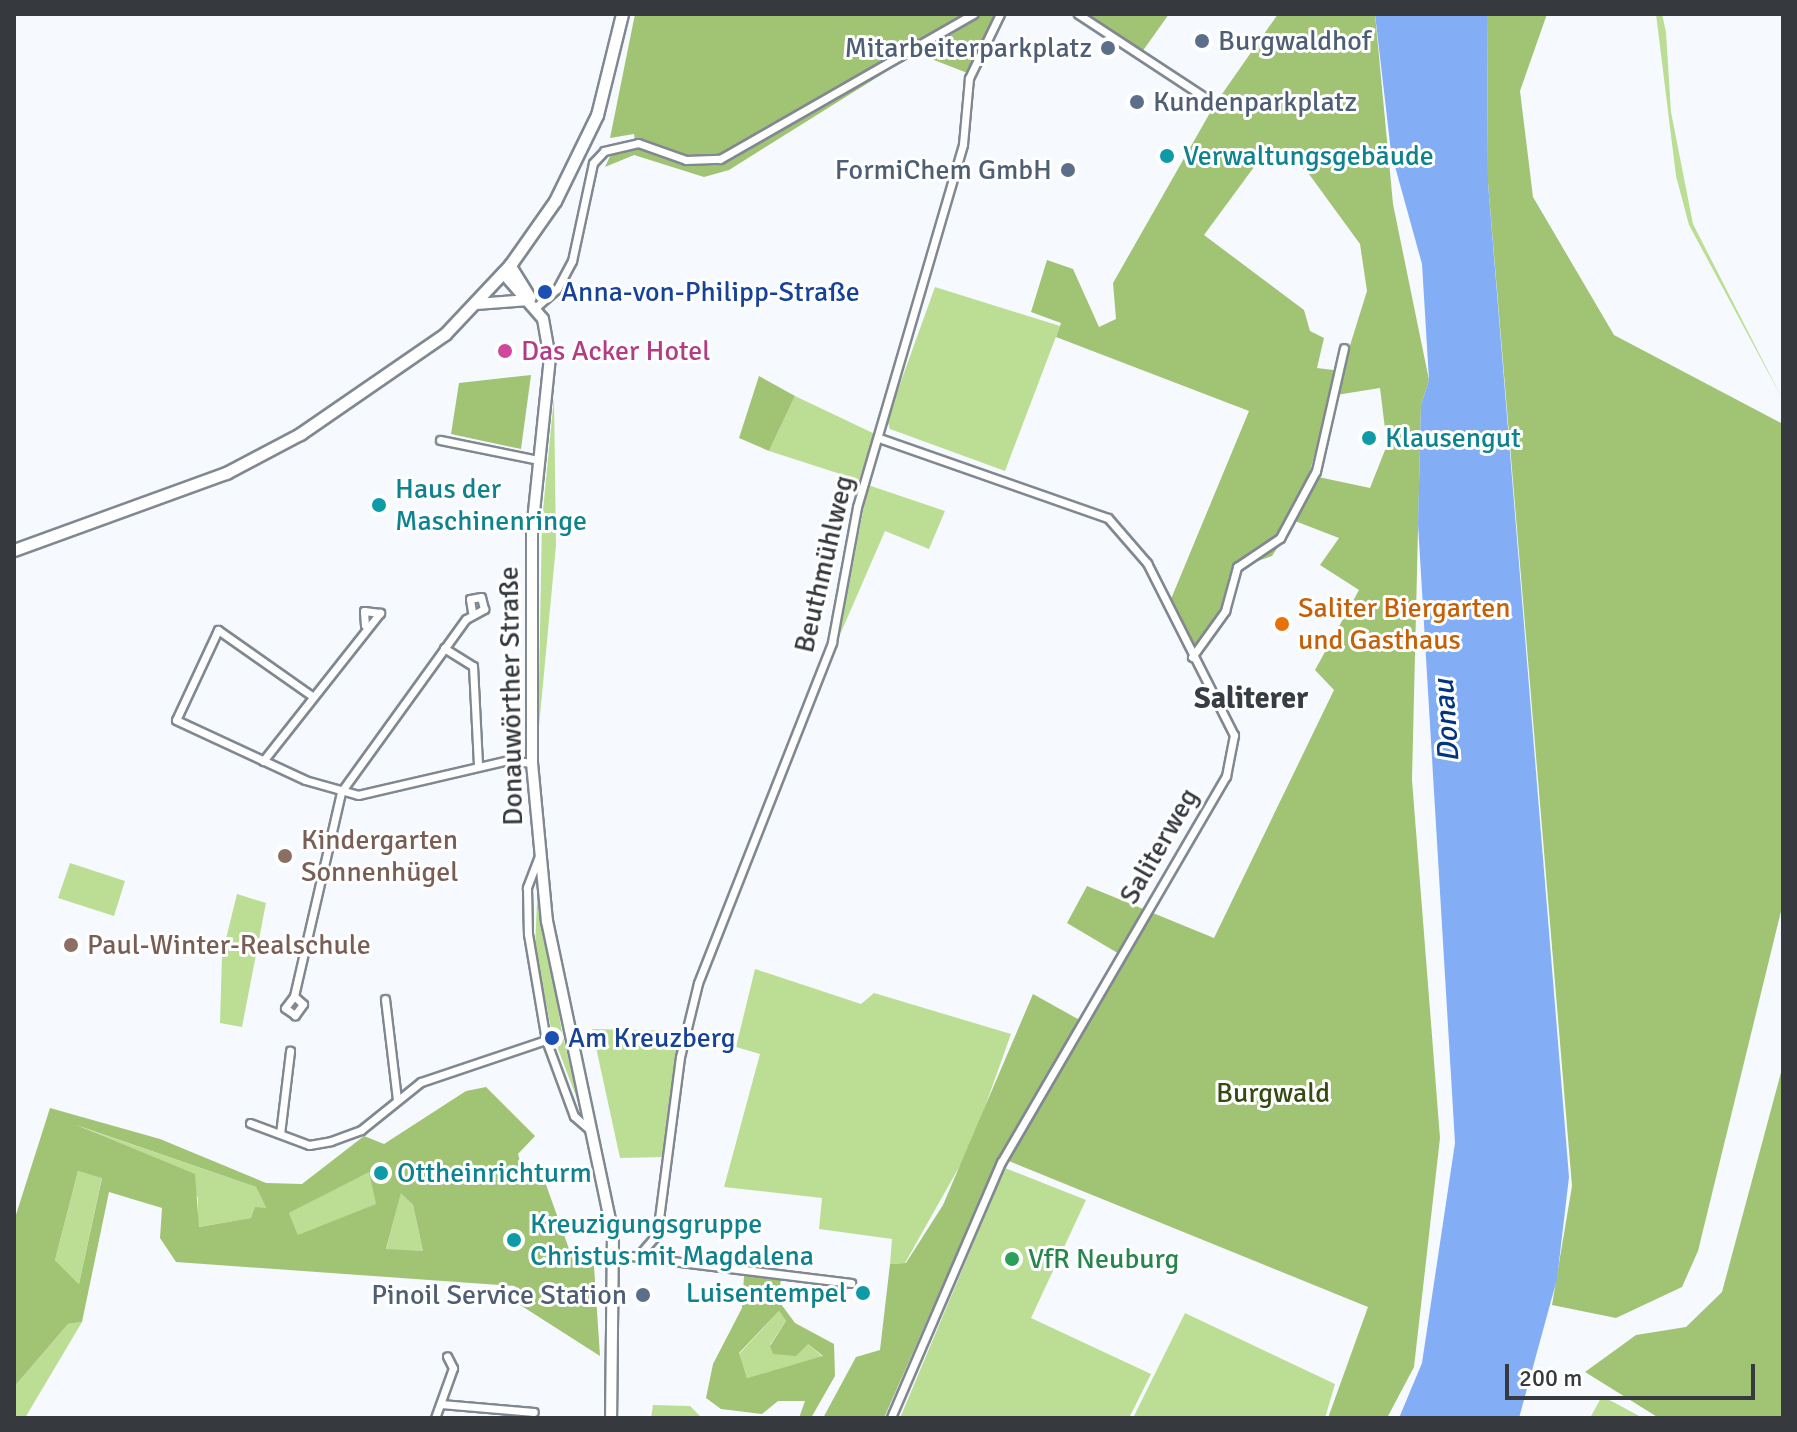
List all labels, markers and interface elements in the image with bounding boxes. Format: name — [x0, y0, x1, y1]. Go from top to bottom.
place label: Burgwaldhof — [1218, 24, 1371, 58]
place label: Mitarbeiterparkplatz — [844, 31, 1092, 65]
marker: Burgwaldhof — [1193, 32, 1211, 50]
marker: Mitarbeiterparkplatz — [1099, 39, 1117, 57]
place label: Kundenparkplatz — [1153, 85, 1357, 119]
marker: Kundenparkplatz — [1128, 93, 1146, 111]
place label: Verwaltungsgebäude — [1183, 139, 1434, 173]
marker: Verwaltungsgebäude — [1158, 147, 1176, 165]
place label: FormiChem GmbH — [835, 153, 1052, 187]
marker: FormiChem GmbH — [1059, 161, 1077, 179]
place label: Anna-von-Philipp-Straße — [561, 275, 860, 309]
marker: Anna-von-Philipp-Straße — [536, 283, 554, 301]
place label: Das Acker Hotel — [521, 334, 711, 368]
marker: Das Acker Hotel — [496, 342, 514, 360]
place label: Klausengut — [1385, 421, 1521, 455]
marker: Klausengut — [1360, 429, 1378, 447]
place label: Haus der Maschinenringe — [395, 472, 587, 538]
street label: Beuthmühlweg — [787, 472, 861, 656]
marker: Haus der Maschinenringe — [370, 496, 388, 514]
street label: Donauwörther Straße — [492, 566, 530, 826]
place label: Saliter Biergarten und Gasthaus — [1298, 591, 1511, 657]
marker: Saliter Biergarten und Gasthaus — [1273, 615, 1291, 633]
water label: Donau — [1426, 678, 1468, 764]
district label: Saliterer — [1194, 681, 1308, 717]
street label: Saliterweg — [1112, 782, 1206, 910]
place label: Kindergarten Sonnenhügel — [301, 823, 459, 889]
marker: Kindergarten Sonnenhügel — [276, 847, 294, 865]
place label: Paul-Winter-Realschule — [87, 928, 371, 962]
marker: Paul-Winter-Realschule — [62, 936, 80, 954]
place label: Am Kreuzberg — [568, 1021, 736, 1055]
marker: Am Kreuzberg — [543, 1029, 561, 1047]
park label: Burgwald — [1216, 1076, 1330, 1110]
place label: Ottheinrichturm — [397, 1156, 592, 1190]
marker: Ottheinrichturm — [372, 1164, 390, 1182]
place label: Kreuzigungsgruppe Christus mit Magdalena — [530, 1207, 814, 1273]
marker: Kreuzigungsgruppe Christus mit Magdalena — [505, 1231, 523, 1249]
place label: VfR Neuburg — [1028, 1242, 1179, 1276]
marker: VfR Neuburg — [1003, 1250, 1021, 1268]
place label: Luisentempel — [686, 1276, 847, 1310]
place label: Pinoil Service Station — [371, 1278, 627, 1312]
marker: Luisentempel — [854, 1284, 872, 1302]
marker: Pinoil Service Station — [634, 1286, 652, 1304]
scale bar — [1509, 1348, 1759, 1398]
text: 200 m — [1519, 1363, 1582, 1393]

